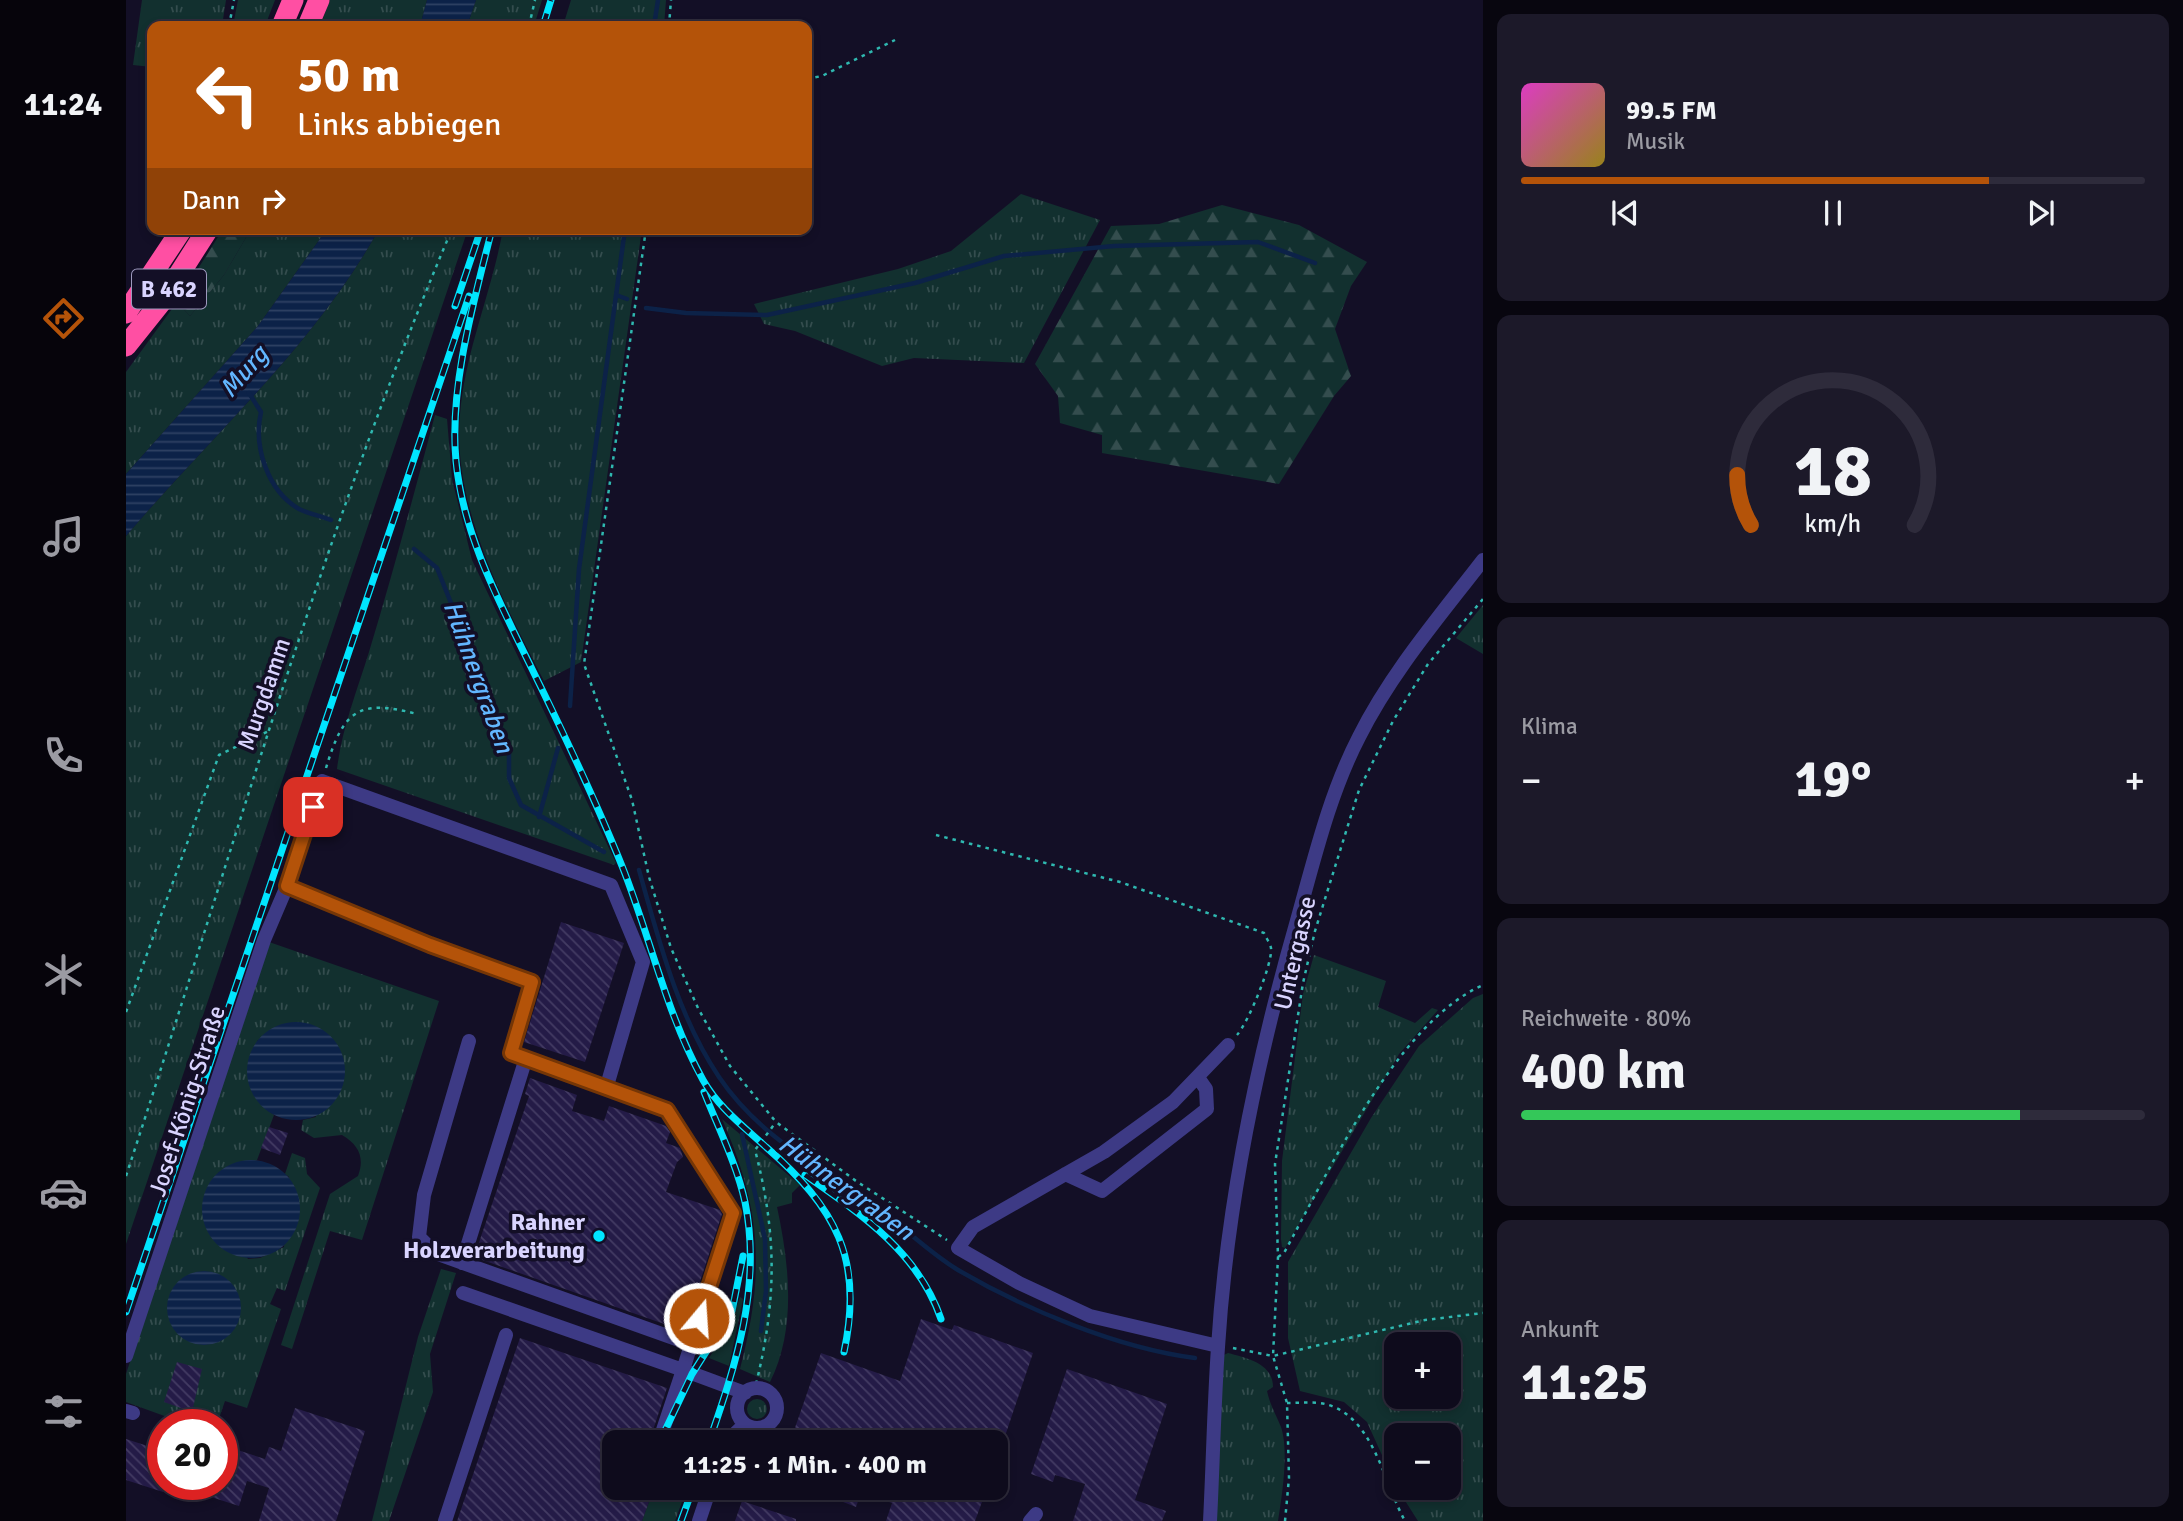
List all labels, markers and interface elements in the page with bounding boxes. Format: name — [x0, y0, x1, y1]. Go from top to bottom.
text: 50 m — [297, 45, 400, 105]
icon: left — [182, 49, 273, 140]
text: 11:24 — [24, 85, 102, 124]
text: 99.5 FM — [1626, 95, 1717, 127]
text: Links abbiegen — [297, 105, 501, 144]
text: Musik — [1626, 127, 1685, 156]
icon: right — [254, 182, 292, 220]
text: Dann — [182, 185, 240, 217]
icon: previous — [1606, 194, 1644, 232]
icon: pause — [1814, 194, 1852, 232]
icon: next — [2022, 194, 2060, 232]
road number: B 462 — [132, 270, 206, 308]
icon: directions — [39, 294, 88, 343]
water label: Murg — [213, 338, 277, 404]
text: 18 — [1794, 428, 1872, 517]
text: km/h — [1805, 508, 1861, 539]
icon: music — [39, 512, 88, 561]
water label: Hühnergraben — [436, 597, 521, 758]
street label: Murgdamm — [231, 634, 297, 754]
text: Klima — [1521, 712, 1578, 741]
icon: phone — [39, 731, 88, 780]
text: 19° — [1795, 747, 1871, 811]
text: − — [1521, 757, 1542, 804]
text: + — [2124, 757, 2145, 804]
pin — [283, 777, 343, 837]
icon: arrive — [294, 788, 332, 826]
street label: Untergasse — [1267, 893, 1323, 1013]
icon: climate — [39, 950, 88, 999]
street label: Josef-König-Straße — [142, 1002, 232, 1200]
text: Reichweite · 80% — [1521, 1004, 1691, 1033]
text: 400 km — [1521, 1039, 1686, 1103]
water label: Hühnergraben — [772, 1128, 921, 1248]
icon: car — [39, 1168, 88, 1217]
place label: Rahner Holzverarbeitung — [403, 1207, 585, 1265]
marker: Rahner Holzverarbeitung — [591, 1228, 607, 1244]
position arrow — [662, 1281, 736, 1355]
text: Ankunft — [1521, 1315, 1599, 1344]
map controls — [1384, 1332, 1461, 1500]
button: + — [1384, 1332, 1461, 1409]
text: 11:25 — [1521, 1350, 1649, 1414]
icon: filters — [39, 1387, 88, 1436]
speed limit sign: 20 — [147, 1409, 238, 1500]
button: − — [1384, 1423, 1461, 1500]
text: 11:25 · 1 Min. · 400 m — [683, 1449, 927, 1481]

